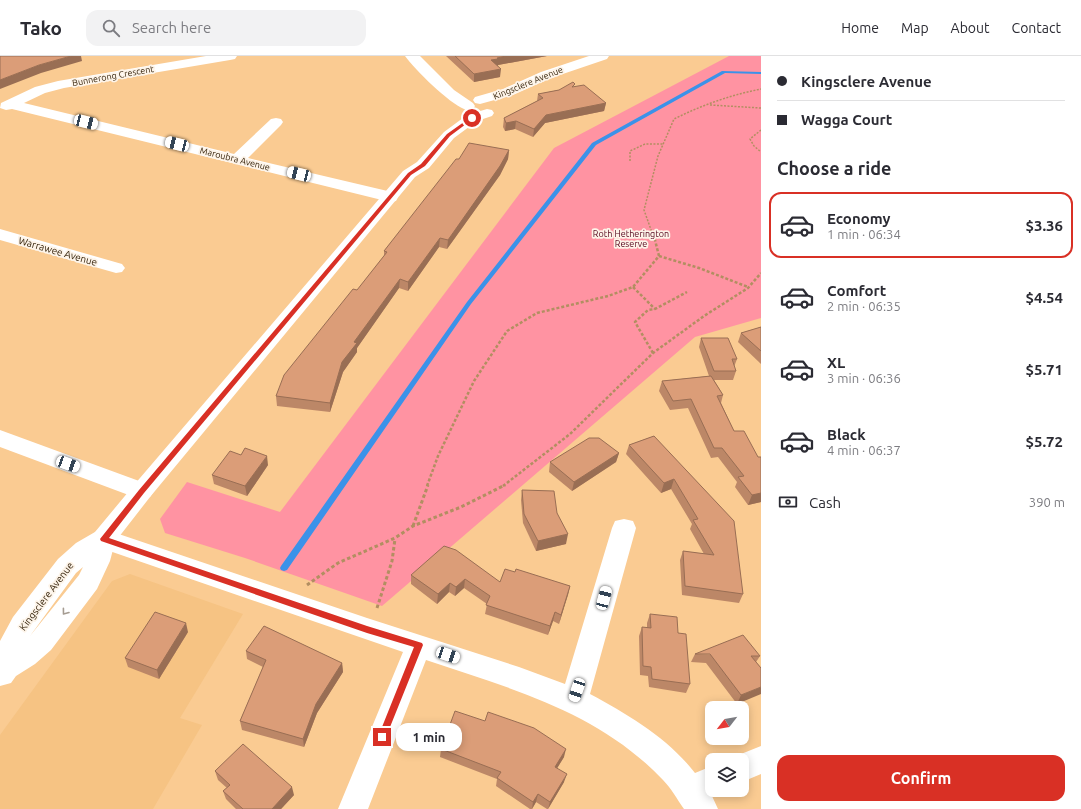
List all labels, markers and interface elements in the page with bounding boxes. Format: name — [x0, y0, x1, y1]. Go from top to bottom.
search box — [86, 10, 366, 46]
text: Tako — [20, 17, 62, 39]
icon: search — [100, 17, 122, 39]
text: Search here — [132, 19, 211, 36]
text: Home — [841, 20, 879, 36]
text: Map — [901, 20, 929, 36]
text: About — [951, 20, 990, 36]
text: Contact — [1012, 20, 1061, 36]
street label: Bunnerong Crescent — [71, 64, 155, 88]
street label: Kingsclere Avenue — [492, 64, 564, 102]
text: Kingsclere Avenue — [801, 73, 932, 90]
route start — [463, 109, 481, 127]
text: Wagga Court — [801, 111, 892, 128]
car — [73, 113, 99, 131]
car — [164, 135, 190, 153]
street label: Maroubra Avenue — [199, 145, 271, 173]
text: Choose a ride — [777, 158, 891, 178]
car — [286, 165, 312, 183]
icon: car — [779, 207, 815, 243]
text: Economy — [827, 210, 891, 227]
text: $3.36 — [1025, 217, 1063, 234]
text: 1 min · 06:34 — [827, 227, 901, 241]
park label: Roth Hetherington Reserve — [593, 229, 669, 249]
street label: Warrawee Avenue — [17, 235, 99, 268]
icon: car — [779, 279, 815, 315]
text: Comfort — [827, 282, 886, 299]
text: $4.54 — [1025, 289, 1063, 306]
text: 2 min · 06:35 — [827, 299, 901, 313]
icon: car — [779, 351, 815, 387]
text: XL — [827, 354, 845, 371]
text: $5.71 — [1025, 361, 1063, 378]
text: 3 min · 06:36 — [827, 371, 901, 385]
icon: car — [779, 423, 815, 459]
text: Black — [827, 426, 866, 443]
text: $5.72 — [1025, 433, 1063, 450]
text: 4 min · 06:37 — [827, 443, 901, 457]
car — [55, 454, 81, 474]
icon: cash — [777, 491, 799, 513]
text: Cash — [809, 494, 841, 511]
text: 390 m — [1029, 495, 1065, 509]
street label: Kingsclere Avenue — [17, 560, 76, 633]
car — [595, 585, 613, 611]
one-way arrow — [63, 607, 70, 614]
car — [435, 645, 461, 665]
car — [567, 677, 587, 703]
north arrow — [705, 701, 749, 745]
map controls — [705, 701, 749, 797]
callout: 1 min — [396, 723, 462, 751]
route end — [373, 728, 391, 746]
text: 1 min — [413, 730, 445, 744]
button: layers — [705, 753, 749, 797]
button: Confirm — [777, 755, 1065, 801]

